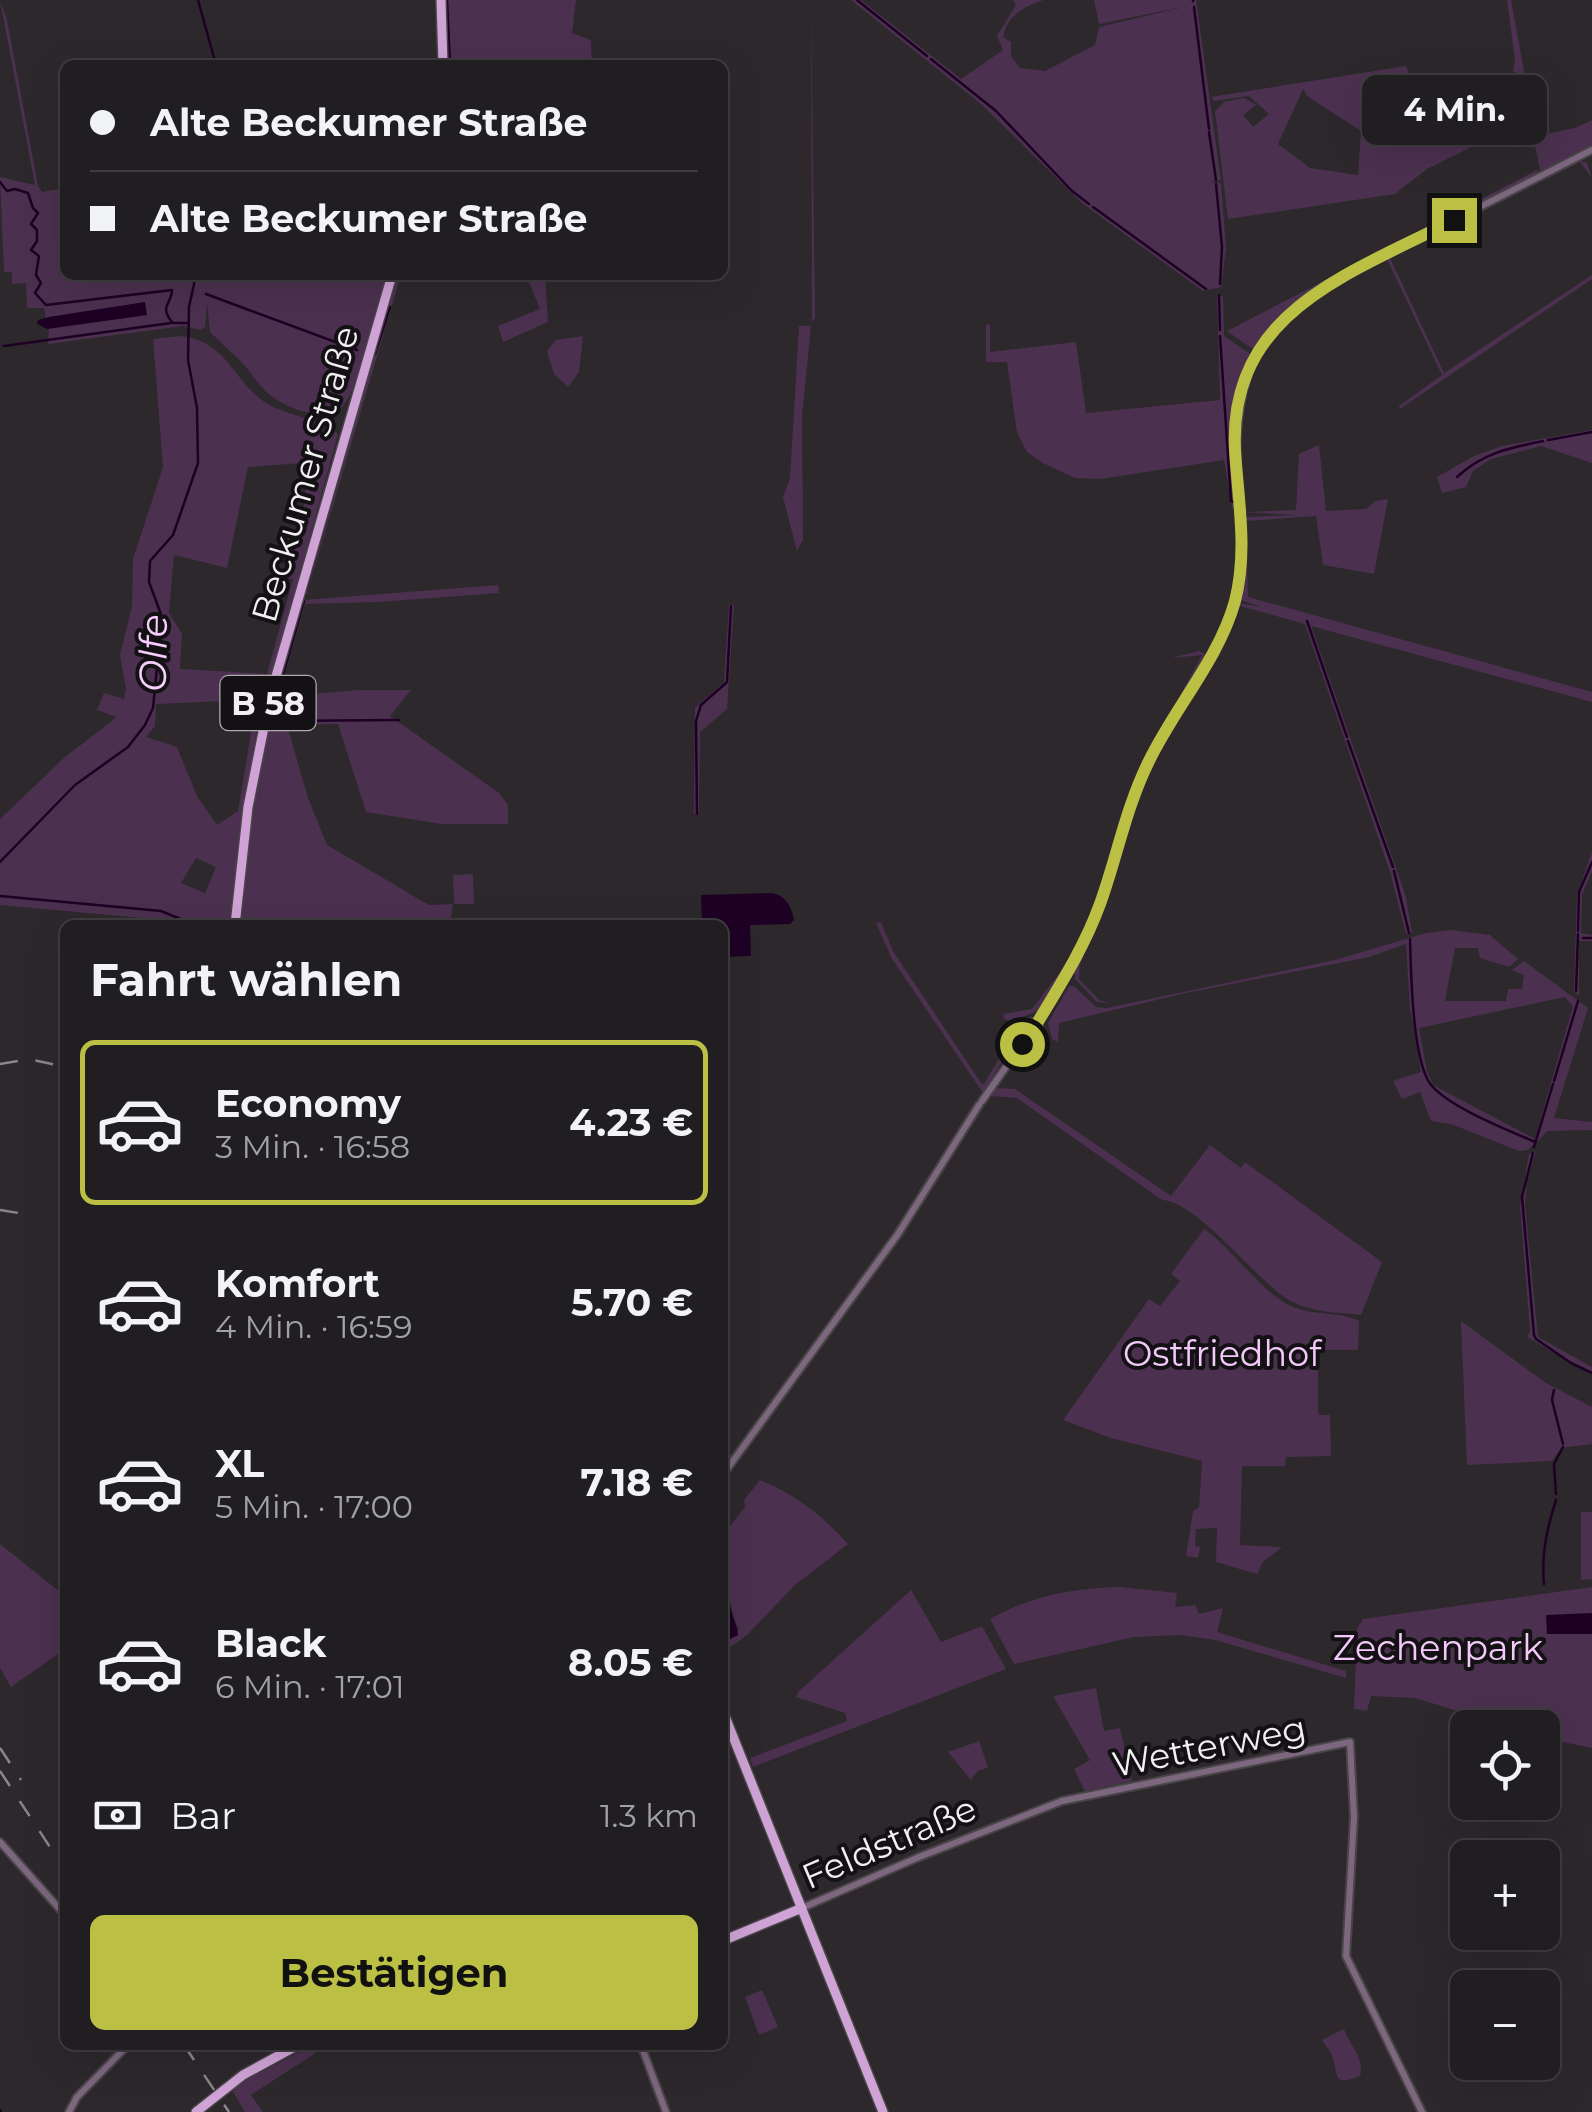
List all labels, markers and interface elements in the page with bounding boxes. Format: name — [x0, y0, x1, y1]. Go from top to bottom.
callout: 4 Min. — [1362, 75, 1546, 145]
text: 4 Min. — [1404, 90, 1505, 129]
text: Alte Beckumer Straße — [150, 99, 588, 146]
text: Alte Beckumer Straße — [150, 195, 588, 242]
route end — [1432, 198, 1477, 243]
street label: Beckumer Straße — [242, 321, 368, 627]
water label: Olfe — [129, 614, 177, 692]
road number: B 58 — [220, 676, 316, 730]
text: Fahrt wählen — [90, 952, 402, 1007]
route start — [1000, 1022, 1045, 1067]
icon: car — [95, 1078, 185, 1168]
text: Economy — [215, 1080, 401, 1127]
text: 4.23 € — [569, 1099, 693, 1146]
text: 3 Min. · 16:58 — [215, 1127, 410, 1166]
icon: car — [95, 1258, 185, 1348]
text: Komfort — [215, 1260, 380, 1307]
text: 5.70 € — [571, 1279, 693, 1326]
text: 4 Min. · 16:59 — [215, 1307, 412, 1346]
park label: Ostfriedhof — [1123, 1332, 1323, 1375]
icon: car — [95, 1438, 185, 1528]
text: XL — [215, 1440, 264, 1487]
text: 7.18 € — [580, 1459, 693, 1506]
text: 5 Min. · 17:00 — [215, 1487, 413, 1526]
icon: car — [95, 1618, 185, 1708]
text: Black — [215, 1620, 326, 1667]
park label: Zechenpark — [1333, 1626, 1543, 1669]
text: 8.05 € — [568, 1639, 693, 1686]
text: 6 Min. · 17:01 — [215, 1667, 405, 1706]
street label: Wetterweg — [1108, 1706, 1310, 1786]
map controls — [1450, 1710, 1560, 2080]
button: locate — [1450, 1710, 1560, 1820]
street label: Feldstraße — [795, 1786, 983, 1898]
icon: cash — [90, 1788, 145, 1843]
text: Bar — [170, 1792, 236, 1839]
text: 1.3 km — [600, 1796, 698, 1835]
button: + — [1450, 1840, 1560, 1950]
button: Bestätigen — [90, 1915, 698, 2030]
button: − — [1450, 1970, 1560, 2080]

